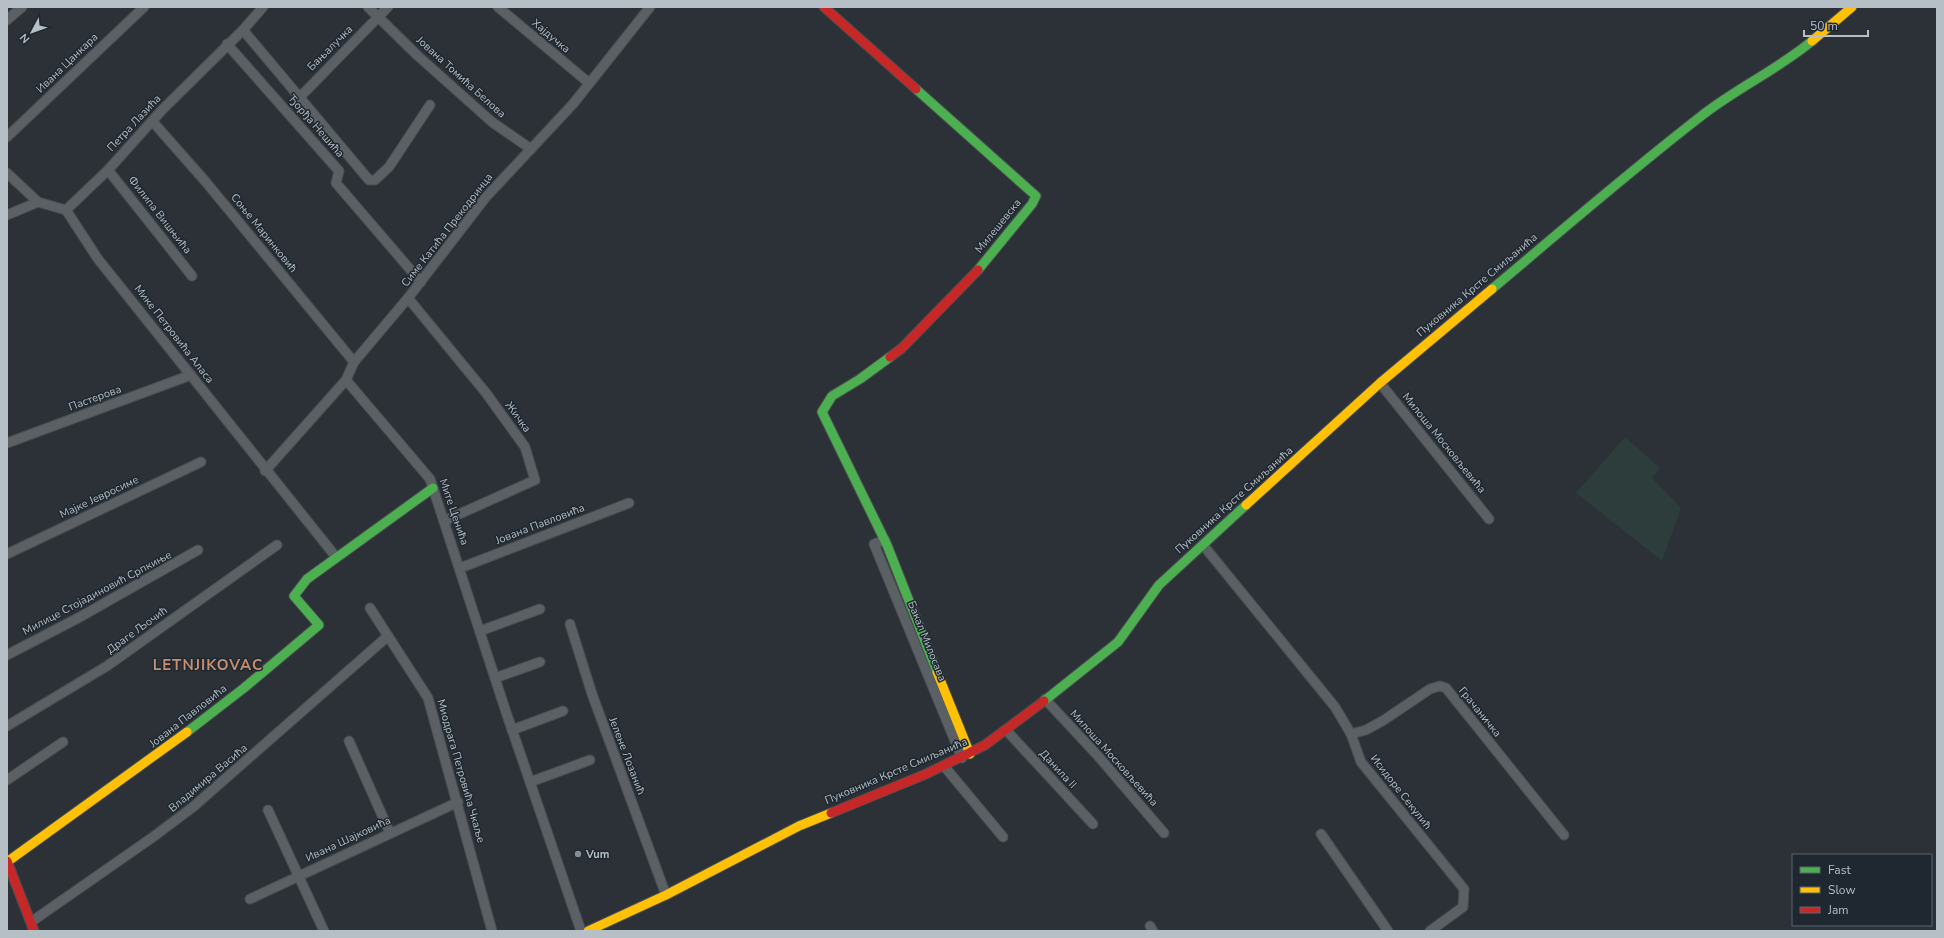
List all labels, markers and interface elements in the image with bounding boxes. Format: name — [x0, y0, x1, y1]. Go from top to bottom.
north arrow — [12, 12, 52, 52]
scale bar — [1804, 12, 1868, 38]
street label: Хајдучка — [529, 16, 573, 57]
text: 50 m — [1810, 18, 1838, 34]
street label: Бањалучка — [304, 22, 356, 74]
text: N — [16, 30, 33, 46]
street label: Ивана Цанкара — [33, 30, 101, 96]
street label: Јована Томића Белова — [412, 32, 509, 121]
street label: Петра Лазића — [104, 91, 164, 155]
street label: Ђорђа Нешића — [284, 91, 348, 161]
street label: Симе Катића Прекодринца — [398, 170, 496, 290]
street label: Филипа Вишњића — [125, 173, 195, 257]
street label: Соње Маринковић — [227, 190, 301, 276]
street label: Милешевска — [971, 196, 1025, 256]
street label: Пуковника Крсте Смиљанића — [1413, 230, 1541, 340]
street label: Мике Петровића Аласа — [131, 282, 217, 386]
street label: Пастерова — [67, 382, 123, 414]
street label: Милоша Московљевића — [1399, 390, 1489, 496]
street label: Жичка — [502, 398, 534, 436]
street label: Пуковника Крсте Смиљанића — [1172, 443, 1296, 557]
street label: Мајке Јевросиме — [57, 472, 141, 522]
street label: Мите Ценића — [436, 477, 472, 547]
street label: Јована Павловића — [492, 500, 587, 548]
street label: Милице Стојадиновић Српкиње — [20, 547, 174, 639]
street label: Бакал Милосава — [904, 599, 950, 684]
street label: Драге Љочић — [103, 603, 171, 657]
district label: LETNJIKOVAC — [153, 655, 263, 675]
street label: Јована Павловића — [145, 681, 230, 752]
street label: Грачаничка — [1455, 684, 1505, 740]
street label: Миодрага Петровића Чкаље — [433, 697, 489, 845]
street label: Милоша Московљевића — [1067, 707, 1161, 810]
street label: Јелене Лозанић — [605, 714, 649, 797]
street label: Пуковника Крсте Смиљанића — [822, 734, 970, 808]
street label: Владимира Васића — [165, 740, 251, 816]
street label: Данила II — [1036, 746, 1080, 792]
street label: Исидоре Секулић — [1367, 751, 1435, 833]
street label: Ивана Шајковића — [303, 813, 393, 865]
place label: Vum — [585, 847, 609, 862]
marker: Vum — [573, 849, 583, 859]
legend — [1792, 854, 1932, 926]
text: Fast — [1828, 862, 1851, 878]
text: Slow — [1828, 882, 1856, 898]
text: Jam — [1827, 902, 1849, 918]

